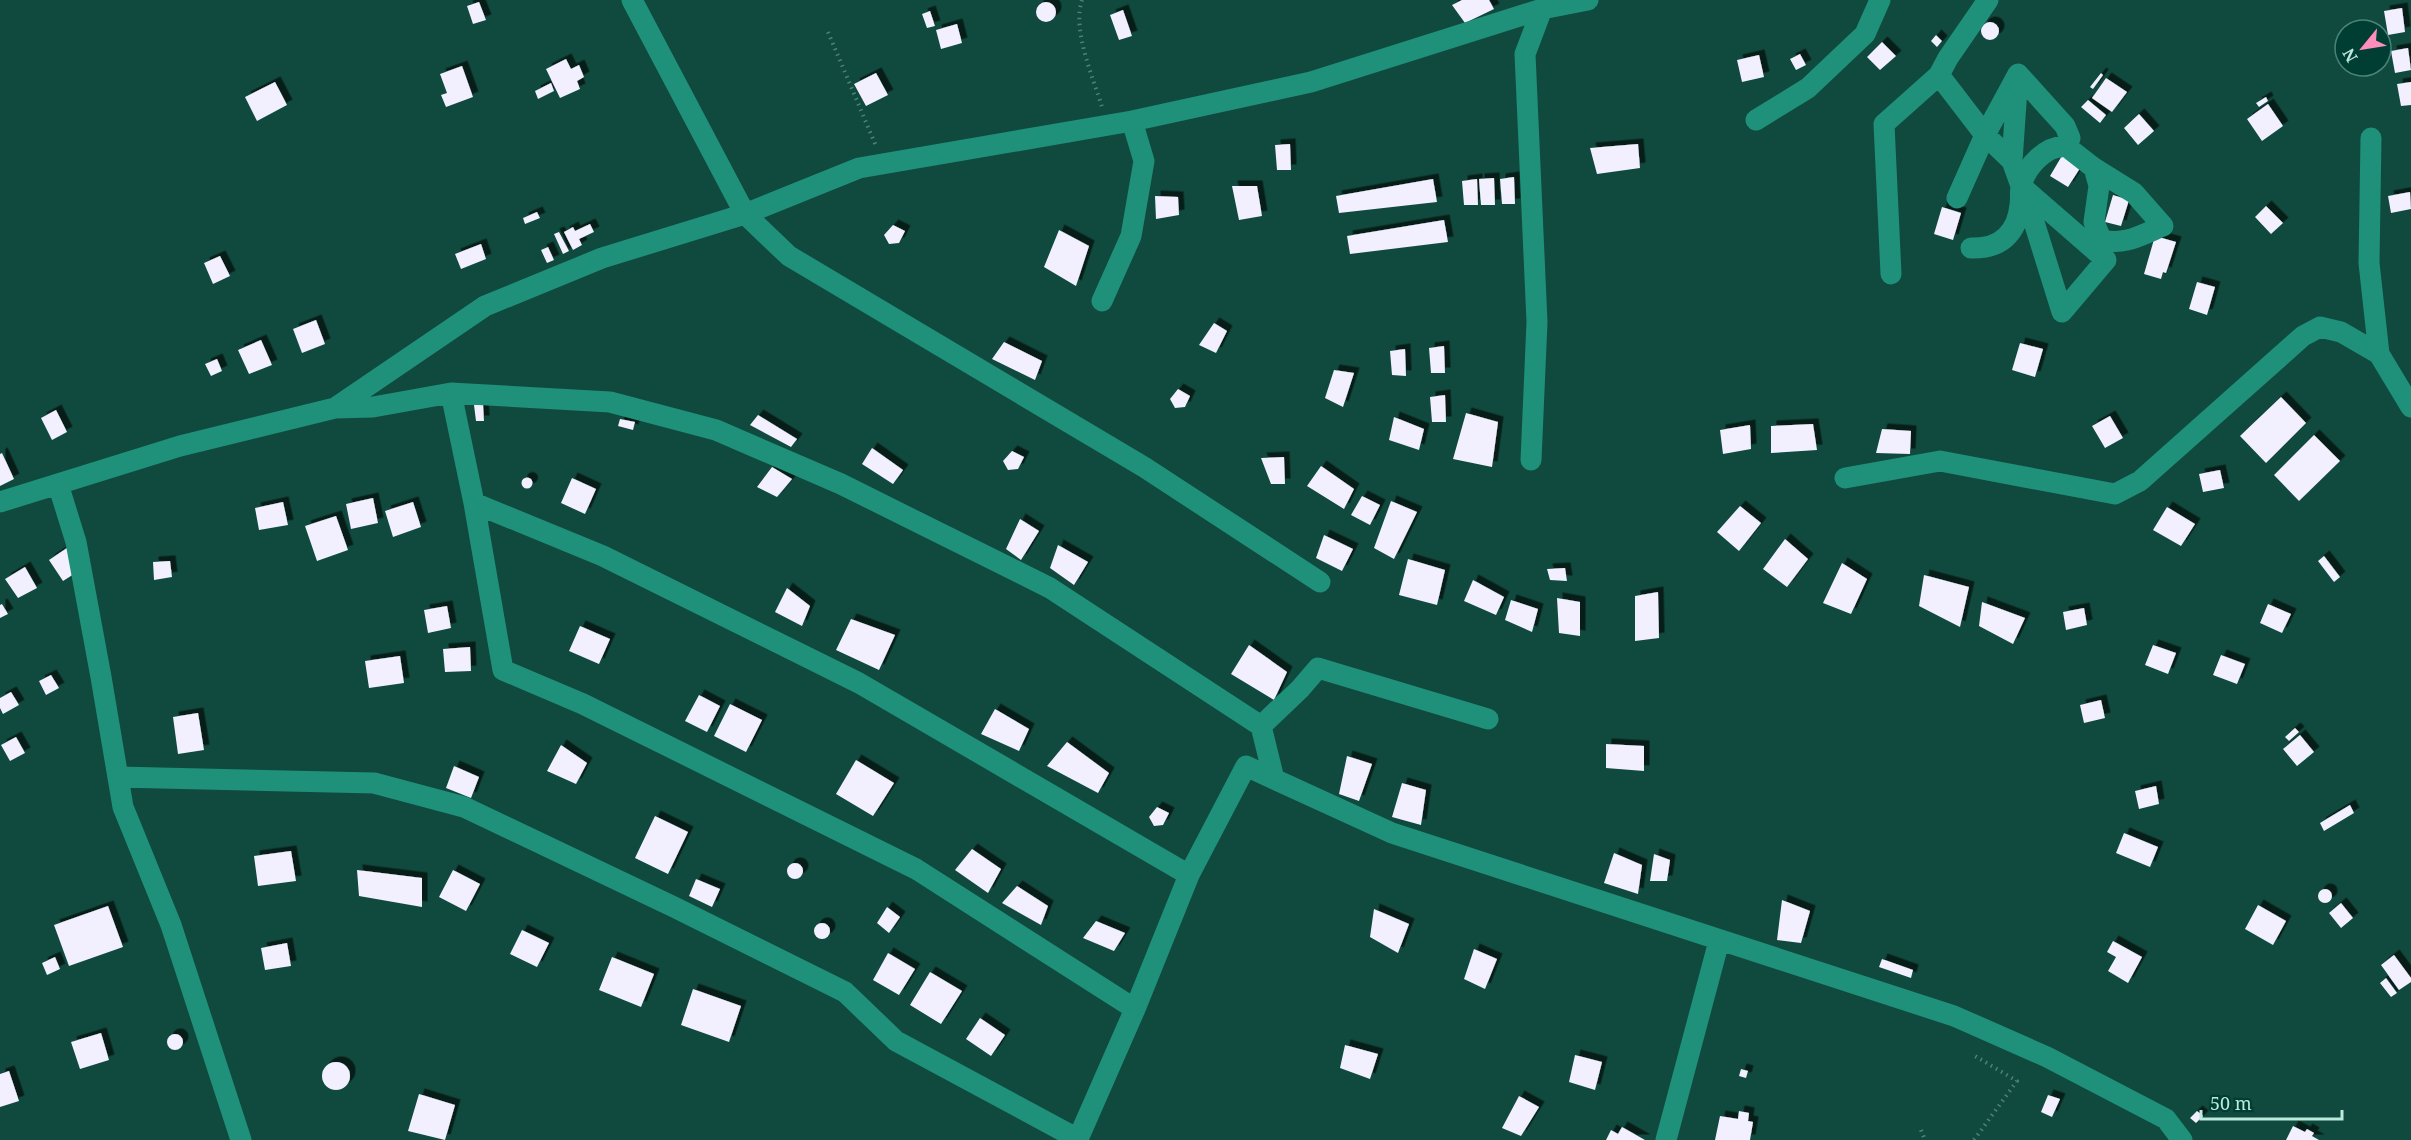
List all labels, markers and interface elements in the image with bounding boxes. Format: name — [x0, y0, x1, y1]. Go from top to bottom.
north arrow — [2333, 18, 2393, 78]
text: N — [2337, 44, 2363, 66]
scale bar — [2201, 1083, 2342, 1121]
text: 50 m — [2210, 1091, 2252, 1115]

